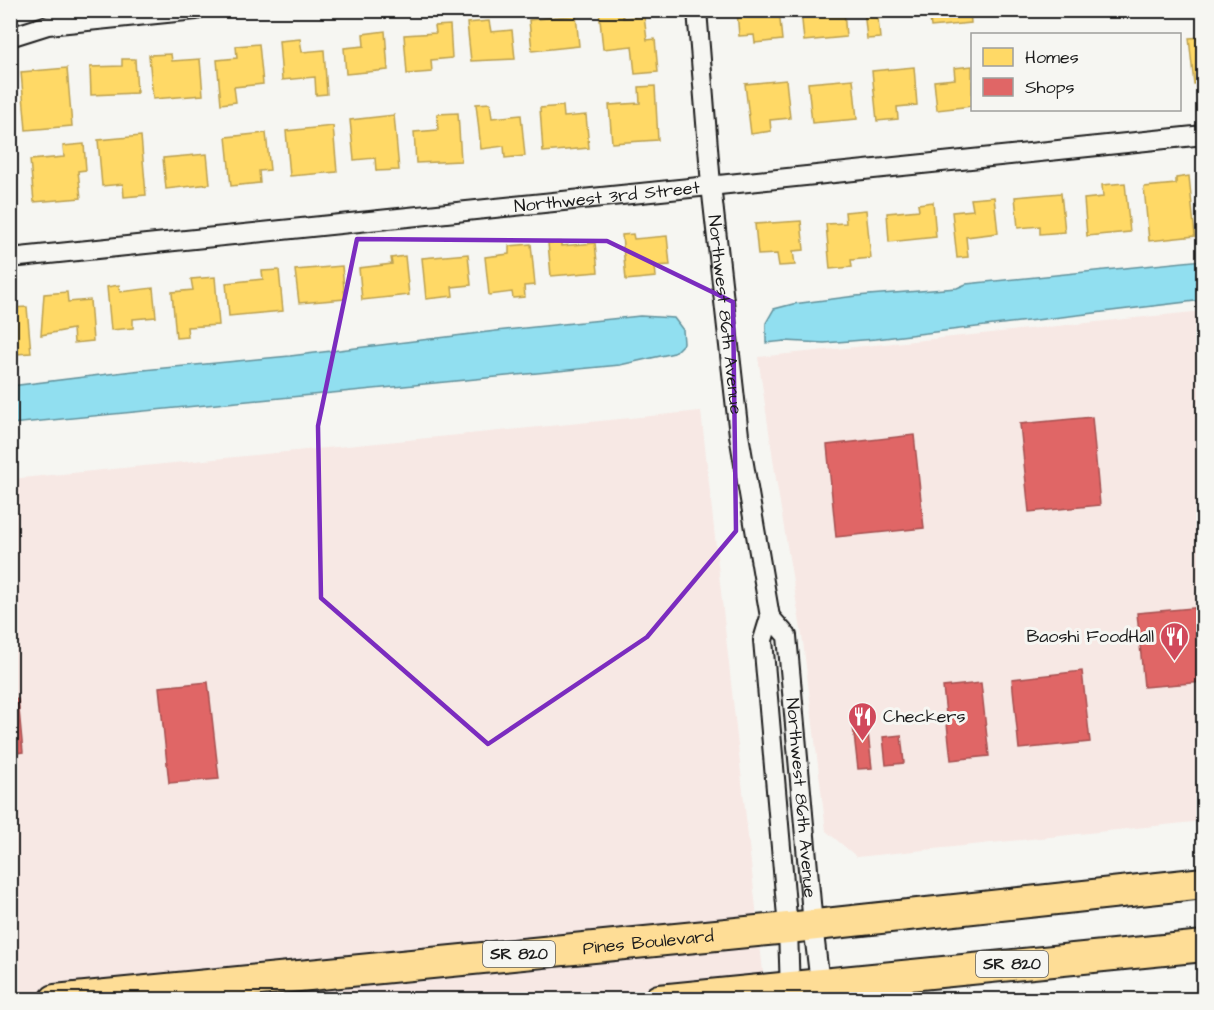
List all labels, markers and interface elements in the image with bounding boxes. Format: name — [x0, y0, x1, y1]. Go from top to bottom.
legend — [971, 33, 1181, 111]
text: Homes — [1025, 45, 1079, 70]
text: Shops — [1025, 75, 1075, 100]
street label: Northwest 3rd Street — [513, 174, 702, 219]
street label: Northwest 86th Avenue — [702, 214, 749, 416]
restaurant icon: Baoshi FoodHall — [1159, 620, 1191, 662]
place label: Baoshi FoodHall — [1026, 624, 1154, 649]
street label: Northwest 86th Avenue — [780, 697, 823, 899]
restaurant icon: Checkers — [846, 700, 878, 742]
place label: Checkers — [883, 704, 966, 729]
street label: Pines Boulevard — [581, 923, 715, 961]
road number: SR 820 — [483, 941, 555, 967]
road number: SR 820 — [976, 951, 1048, 977]

